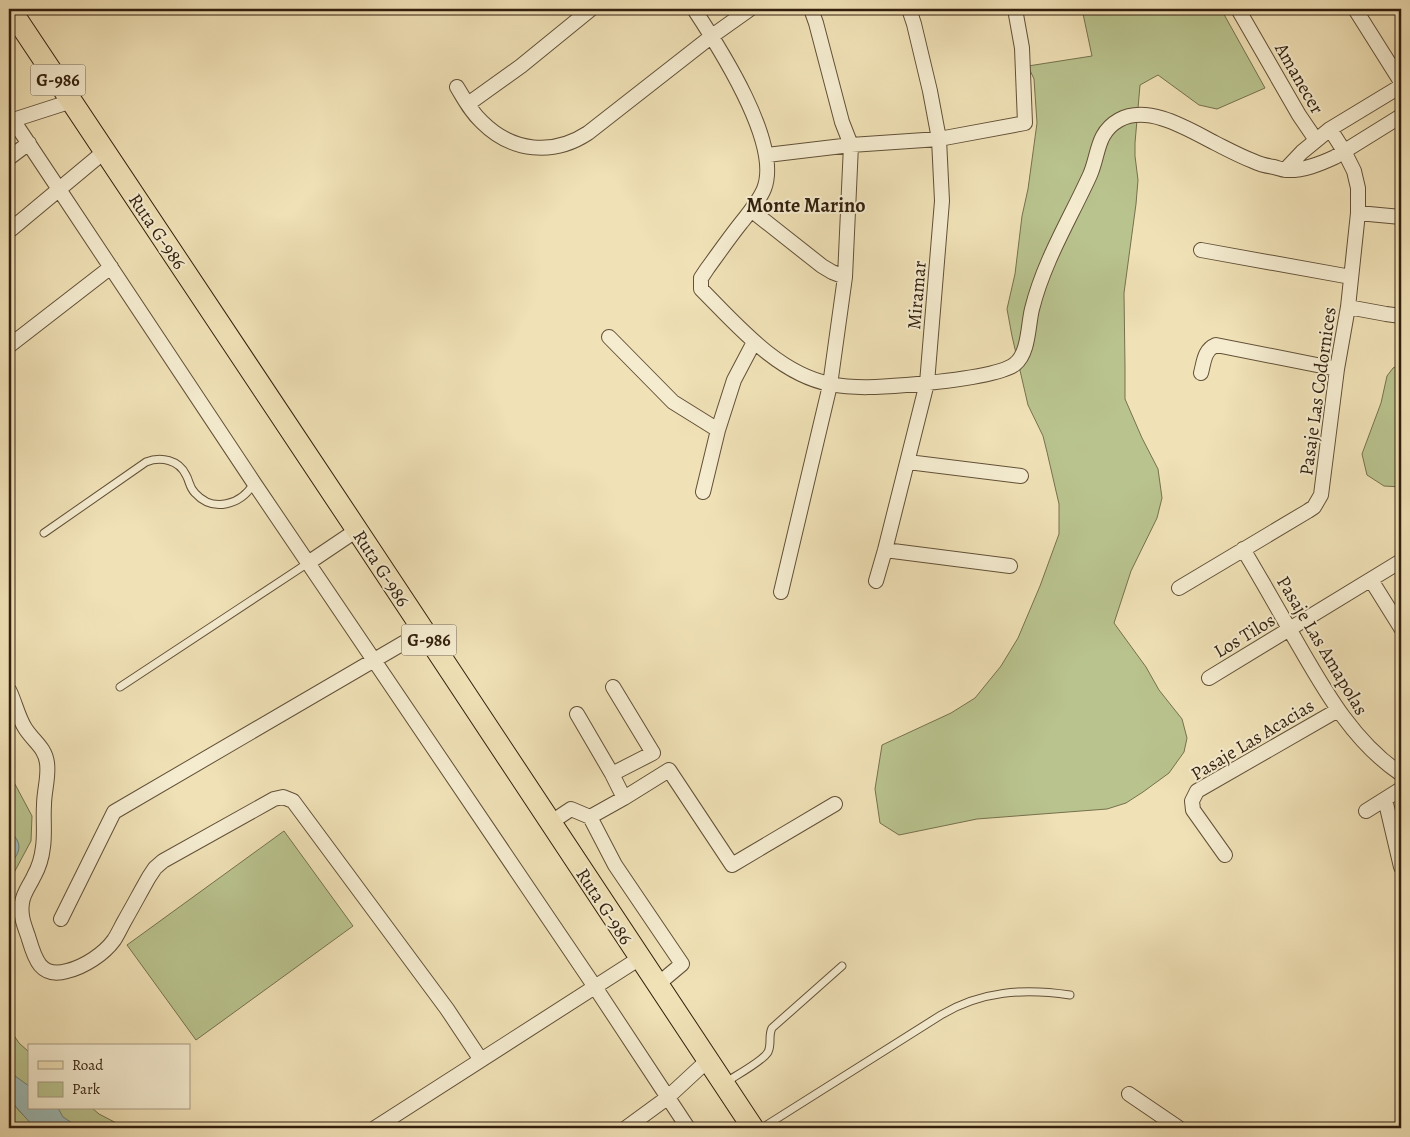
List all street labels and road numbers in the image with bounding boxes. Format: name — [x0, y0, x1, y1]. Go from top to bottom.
street label: Amanecer — [1268, 37, 1330, 119]
road number: G-986 — [30, 64, 86, 96]
street label: Ruta G-986 — [122, 188, 192, 275]
street label: Miramar — [901, 260, 933, 331]
street label: Pasaje Las Codornices — [1293, 305, 1343, 477]
street label: Ruta G-986 — [347, 525, 416, 612]
street label: Pasaje Las Amapolas — [1270, 571, 1374, 720]
street label: Los Tilos — [1209, 607, 1280, 664]
road number: G-986 — [402, 624, 456, 656]
street label: Pasaje Las Acacias — [1186, 693, 1319, 787]
street label: Ruta G-986 — [570, 863, 639, 950]

